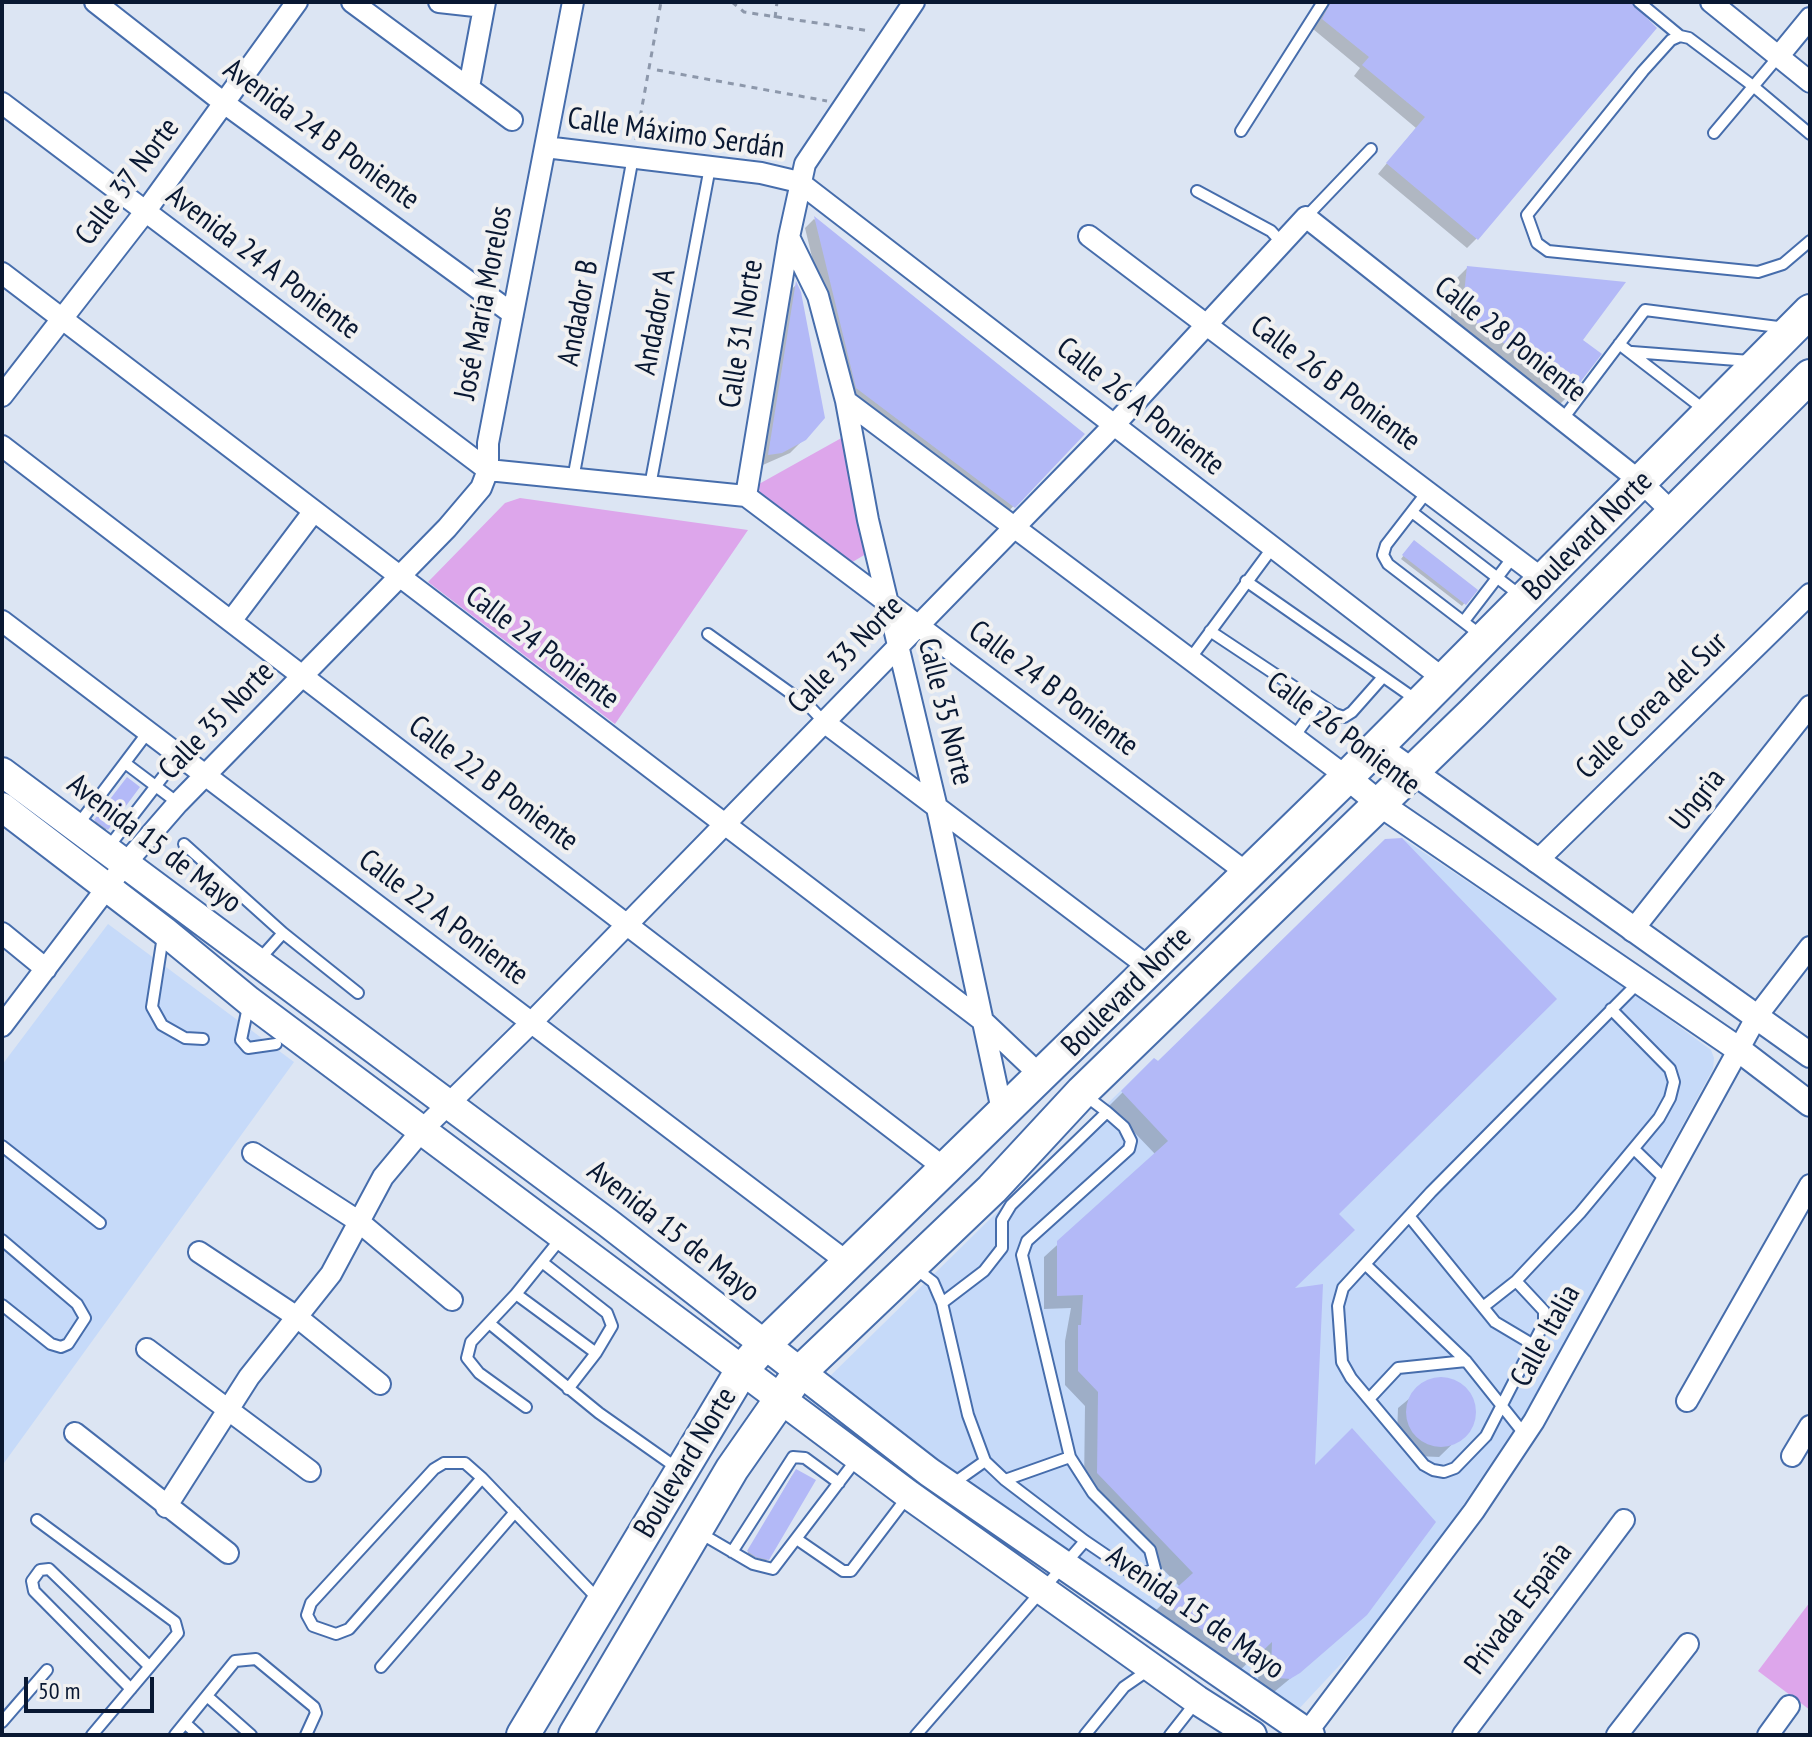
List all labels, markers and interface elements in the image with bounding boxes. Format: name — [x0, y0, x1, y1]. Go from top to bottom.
street label: Avenida 24 B Poniente — [216, 52, 426, 218]
street label: Calle Máximo Serdán — [565, 101, 787, 167]
street label: Calle 37 Norte — [69, 111, 187, 253]
street label: Avenida 24 A Poniente — [159, 178, 367, 348]
street label: José María Morelos — [448, 203, 520, 403]
street label: Andador B — [551, 257, 607, 369]
street label: Calle 31 Norte — [712, 257, 772, 411]
street label: Andador A — [628, 266, 684, 378]
street label: Calle 28 Poniente — [1427, 270, 1593, 410]
street label: Calle 26 B Poniente — [1243, 308, 1427, 460]
street label: Calle 26 A Poniente — [1049, 330, 1231, 484]
street label: Boulevard Norte — [1516, 464, 1660, 608]
street label: Calle 24 Poniente — [458, 579, 626, 717]
street label: Calle 33 Norte — [781, 589, 911, 721]
street label: Calle 24 B Poniente — [961, 613, 1145, 765]
street label: Calle Corea del Sur — [1569, 625, 1735, 787]
street label: Calle 35 Norte — [909, 635, 981, 789]
street label: Calle 35 Norte — [152, 655, 282, 787]
street label: Calle 26 Poniente — [1259, 665, 1427, 803]
street label: Calle 22 B Poniente — [401, 708, 585, 860]
street label: Ungria — [1663, 762, 1733, 838]
street label: Avenida 15 de Mayo — [60, 767, 248, 921]
street label: Calle 22 A Poniente — [351, 842, 535, 994]
street label: Boulevard Norte — [1055, 920, 1199, 1064]
street label: Avenida 15 de Mayo — [580, 1154, 766, 1310]
street label: Calle Italia — [1503, 1279, 1589, 1393]
street label: Boulevard Norte — [627, 1381, 745, 1545]
street label: Privada España — [1458, 1536, 1580, 1682]
street label: Avenida 15 de Mayo — [1099, 1538, 1291, 1688]
scale bar — [28, 1661, 158, 1711]
text: 50 m — [38, 1675, 80, 1706]

